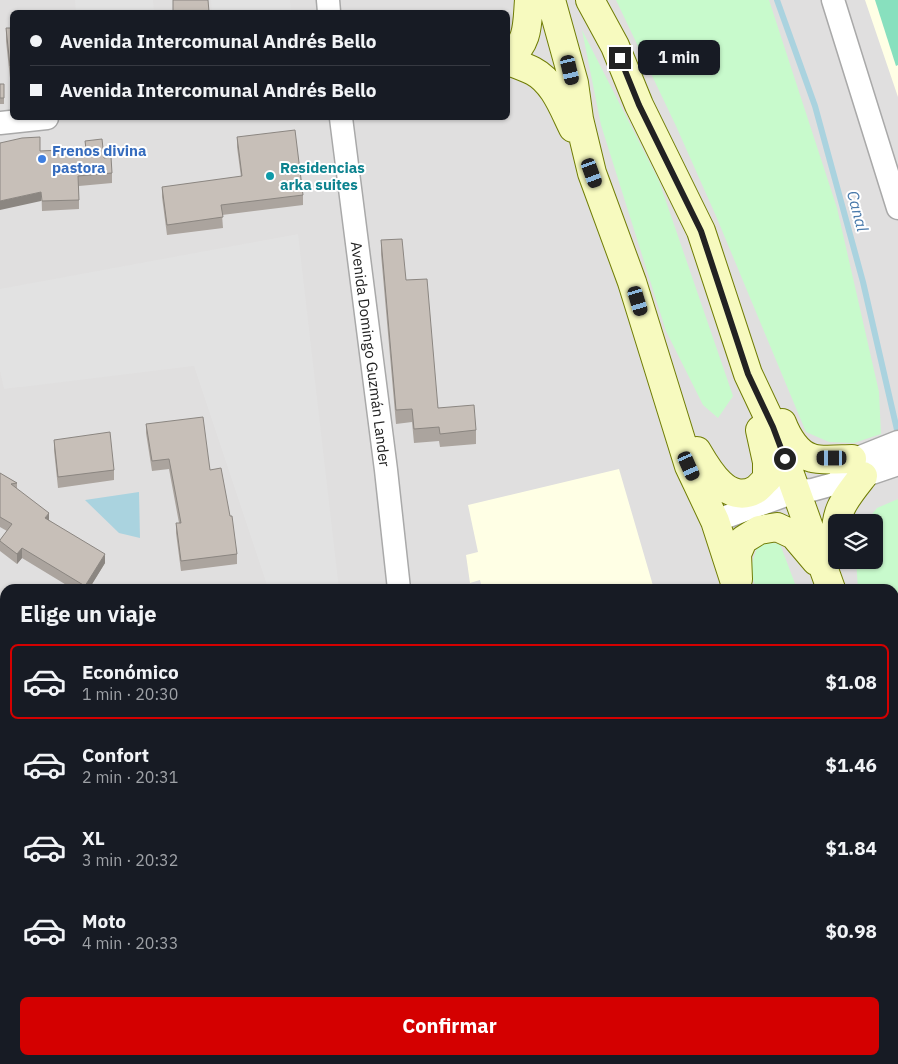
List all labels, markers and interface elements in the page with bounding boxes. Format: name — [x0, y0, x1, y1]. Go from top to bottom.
text: Avenida Intercomunal Andrés Bello — [60, 29, 377, 53]
callout: 1 min — [638, 40, 720, 76]
route end — [609, 47, 631, 69]
text: 1 min — [658, 47, 700, 67]
car — [559, 54, 580, 86]
text: Avenida Intercomunal Andrés Bello — [60, 78, 377, 102]
place label: Frenos divina pastora — [52, 141, 147, 177]
marker: Frenos divina pastora — [36, 153, 48, 165]
car — [579, 156, 604, 190]
place label: Residencias arka suites — [280, 158, 365, 194]
marker: Residencias arka suites — [264, 170, 276, 182]
water label: Canal — [843, 188, 873, 234]
street label: Avenida Domingo Guzmán Lander — [347, 240, 395, 468]
car — [626, 284, 649, 318]
route start — [774, 448, 796, 470]
car — [676, 449, 701, 483]
car — [817, 451, 847, 466]
map controls — [828, 514, 883, 569]
button: layers — [828, 514, 883, 569]
text: Elige un viaje — [20, 599, 157, 628]
icon: car — [22, 659, 67, 704]
text: Económico — [82, 660, 179, 684]
text: $1.08 — [825, 670, 877, 694]
text: 1 min · 20:30 — [82, 684, 178, 704]
icon: car — [22, 742, 67, 787]
text: Confort — [82, 743, 149, 767]
text: $1.46 — [825, 753, 877, 777]
text: 2 min · 20:31 — [82, 767, 178, 787]
icon: car — [22, 825, 67, 870]
text: XL — [82, 826, 105, 850]
text: $1.84 — [825, 836, 877, 860]
text: 3 min · 20:32 — [82, 850, 178, 870]
icon: car — [22, 908, 67, 953]
text: Moto — [82, 909, 126, 933]
text: $0.98 — [825, 919, 877, 943]
text: 4 min · 20:33 — [82, 933, 178, 953]
button: Confirmar — [20, 997, 879, 1055]

